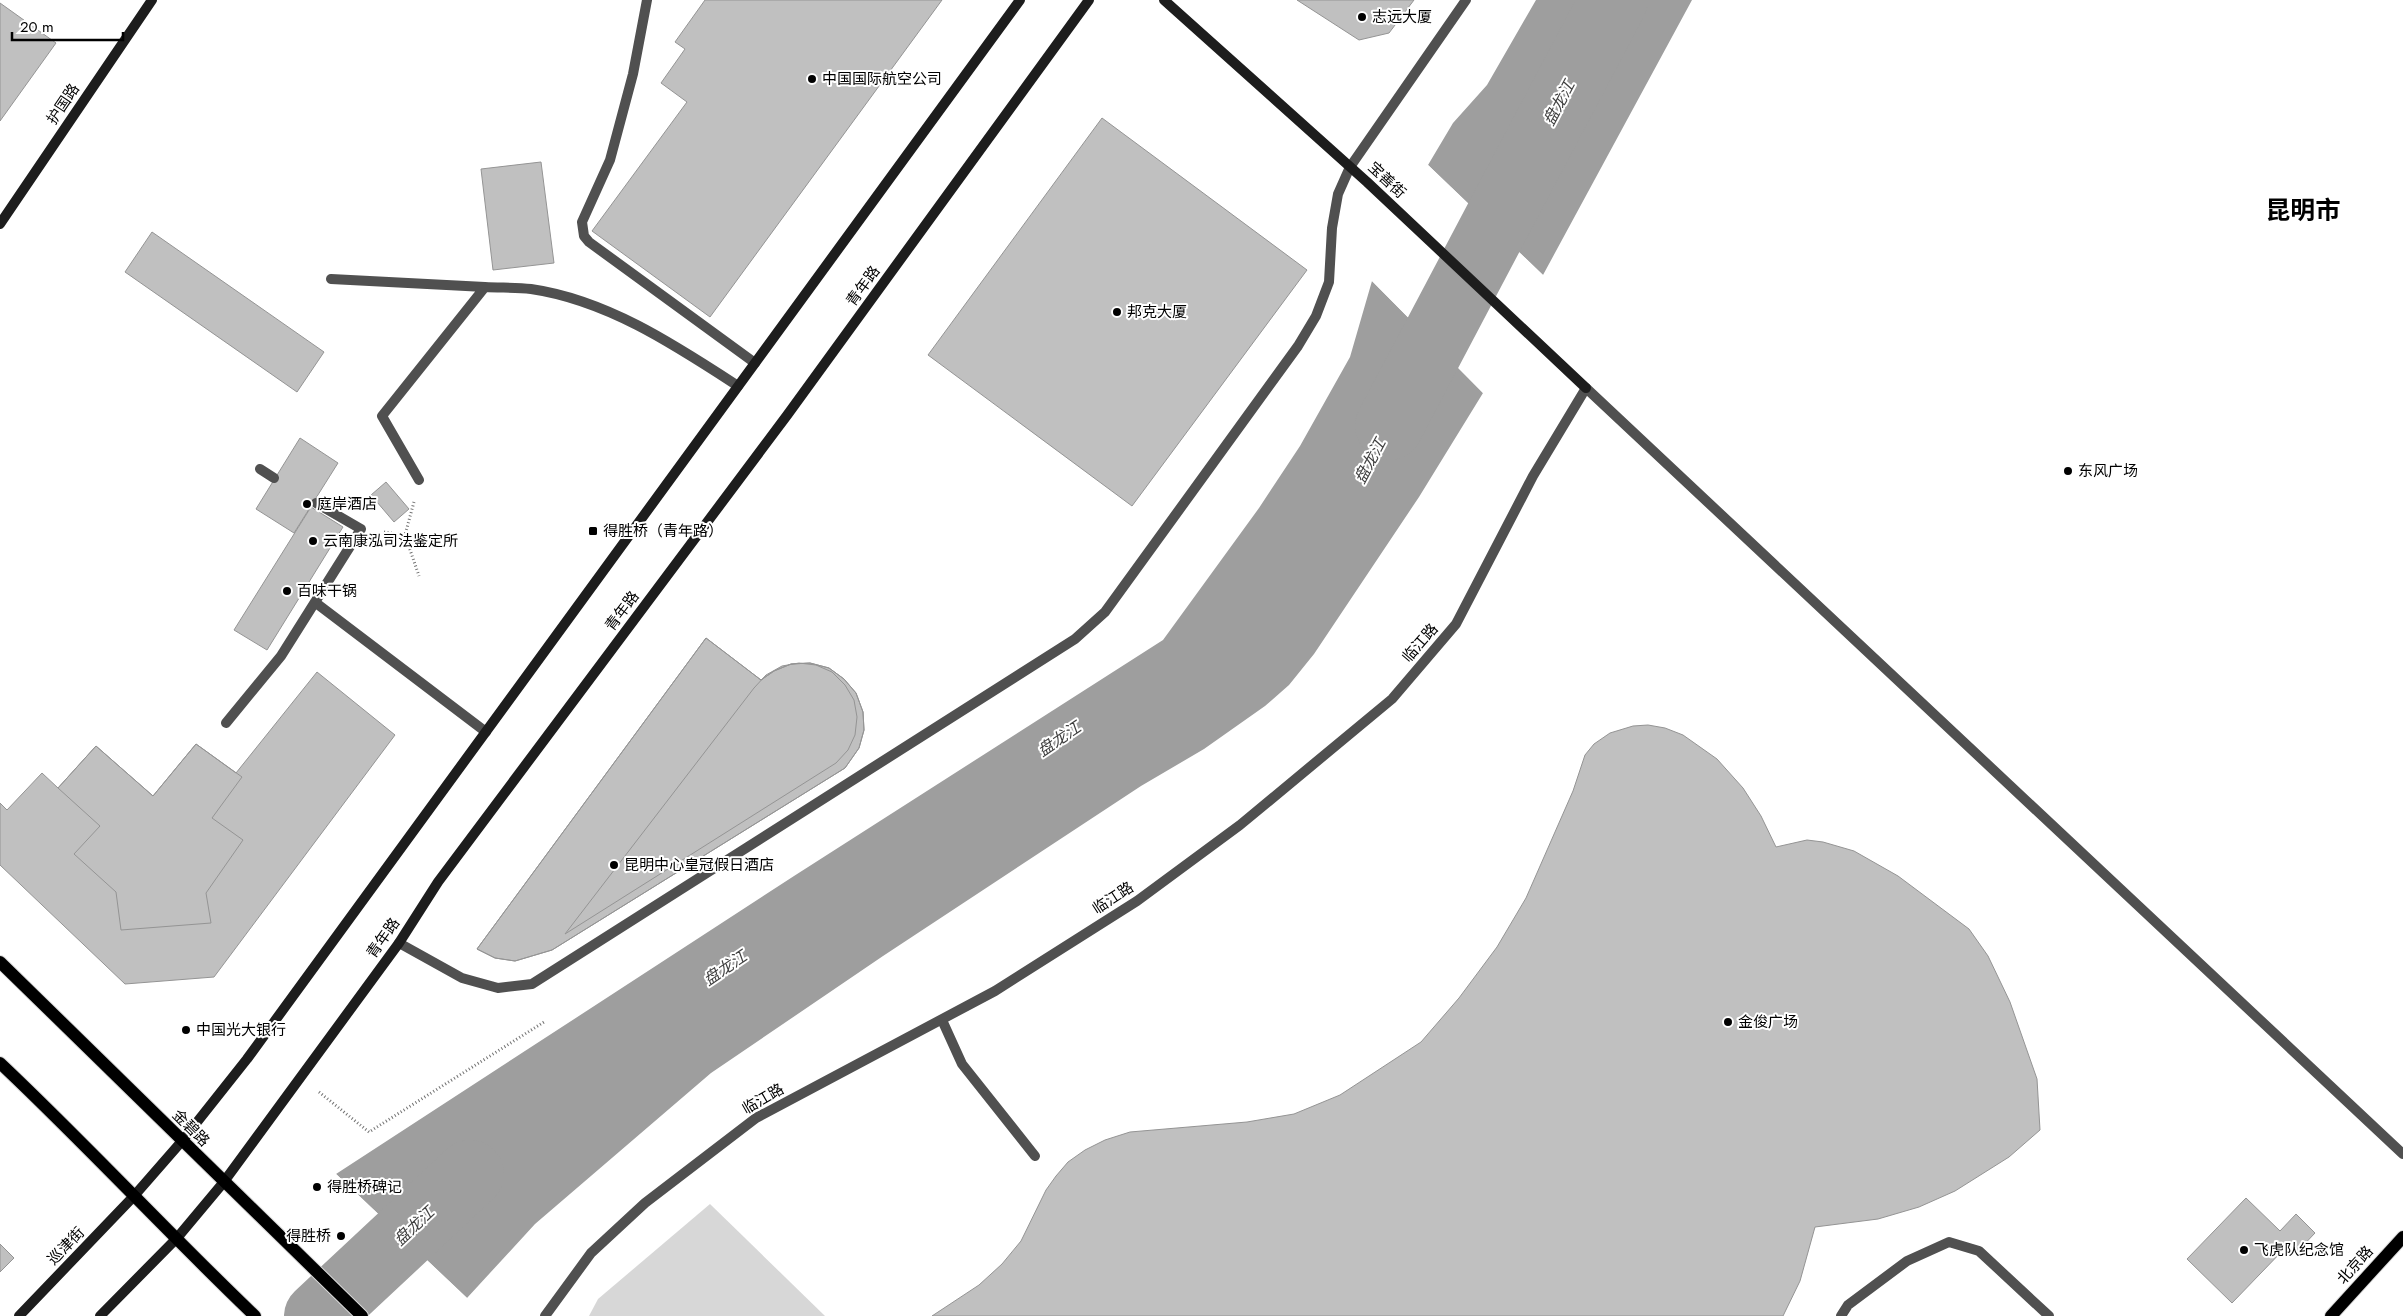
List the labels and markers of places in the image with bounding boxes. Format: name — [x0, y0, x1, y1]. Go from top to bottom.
place label: 志远大厦 — [1372, 6, 1432, 28]
marker: 志远大厦 — [1356, 11, 1368, 23]
place label: 中国国际航空公司 — [822, 68, 942, 90]
marker: 中国国际航空公司 — [806, 73, 818, 85]
place label: 邦克大厦 — [1127, 301, 1187, 323]
marker: 邦克大厦 — [1111, 306, 1123, 318]
place label: 东风广场 — [2078, 460, 2138, 482]
marker: 东风广场 — [2062, 465, 2074, 477]
place label: 庭岸酒店 — [317, 493, 377, 515]
marker: 庭岸酒店 — [301, 498, 313, 510]
place label: 得胜桥（青年路） — [603, 520, 723, 542]
marker: 得胜桥（青年路） — [587, 525, 599, 537]
place label: 云南康泓司法鉴定所 — [323, 530, 458, 552]
marker: 云南康泓司法鉴定所 — [307, 535, 319, 547]
place label: 百味干锅 — [297, 580, 357, 602]
marker: 百味干锅 — [281, 585, 293, 597]
place label: 昆明中心皇冠假日酒店 — [624, 854, 774, 876]
marker: 昆明中心皇冠假日酒店 — [608, 859, 620, 871]
place label: 金俊广场 — [1738, 1011, 1798, 1033]
marker: 金俊广场 — [1722, 1016, 1734, 1028]
place label: 中国光大银行 — [196, 1019, 286, 1041]
marker: 中国光大银行 — [180, 1024, 192, 1036]
place label: 得胜桥碑记 — [327, 1176, 402, 1198]
marker: 得胜桥碑记 — [311, 1181, 323, 1193]
place label: 得胜桥 — [286, 1225, 331, 1247]
marker: 得胜桥 — [335, 1230, 347, 1242]
place label: 飞虎队纪念馆 — [2254, 1239, 2344, 1261]
marker: 飞虎队纪念馆 — [2238, 1244, 2250, 1256]

